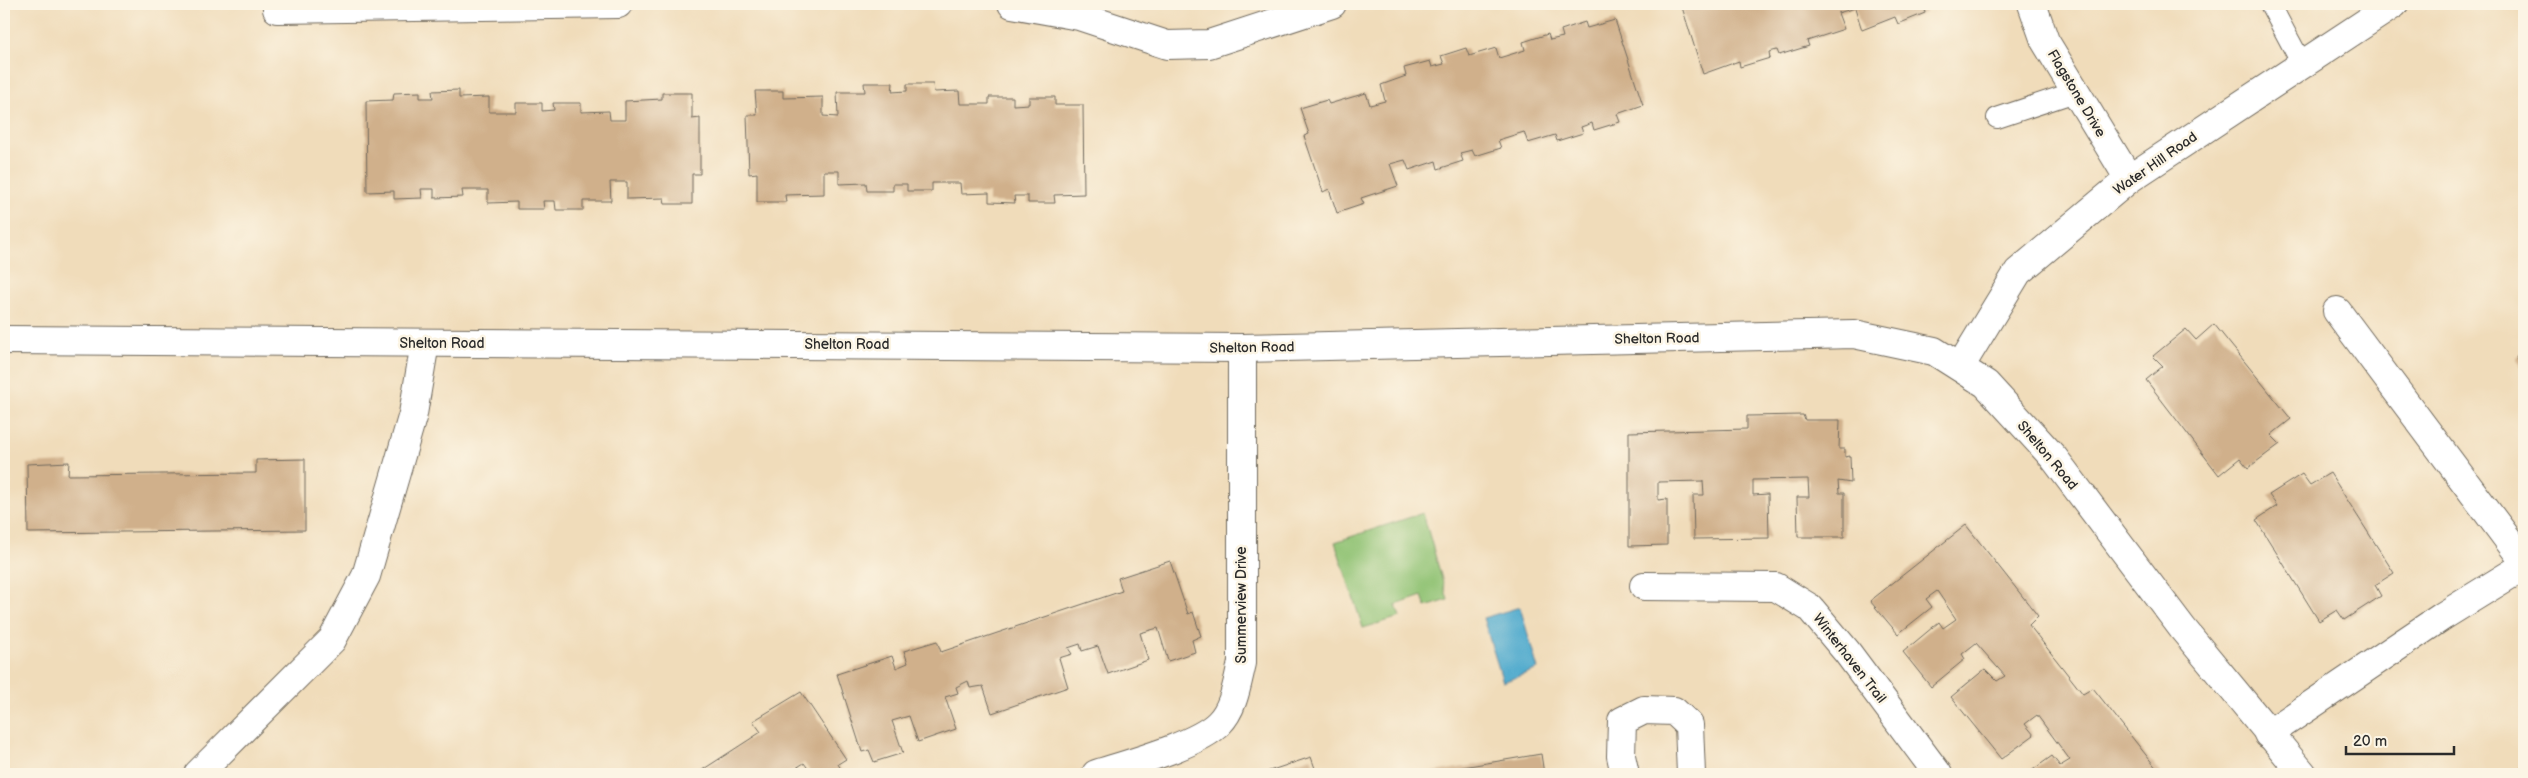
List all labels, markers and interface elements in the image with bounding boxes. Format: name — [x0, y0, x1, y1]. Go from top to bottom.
street label: Flagstone Drive — [2044, 46, 2109, 140]
street label: Water Hill Road — [2110, 128, 2200, 199]
street label: Shelton Road — [1614, 329, 1700, 348]
street label: Shelton Road — [400, 335, 485, 352]
street label: Shelton Road — [805, 336, 890, 353]
street label: Shelton Road — [1209, 338, 1295, 357]
street label: Shelton Road — [2014, 417, 2081, 493]
street label: Summerview Drive — [1233, 546, 1250, 664]
street label: Winterhaven Trail — [1809, 610, 1890, 707]
scale bar — [2346, 723, 2453, 755]
text: 20 m — [2353, 732, 2387, 751]

